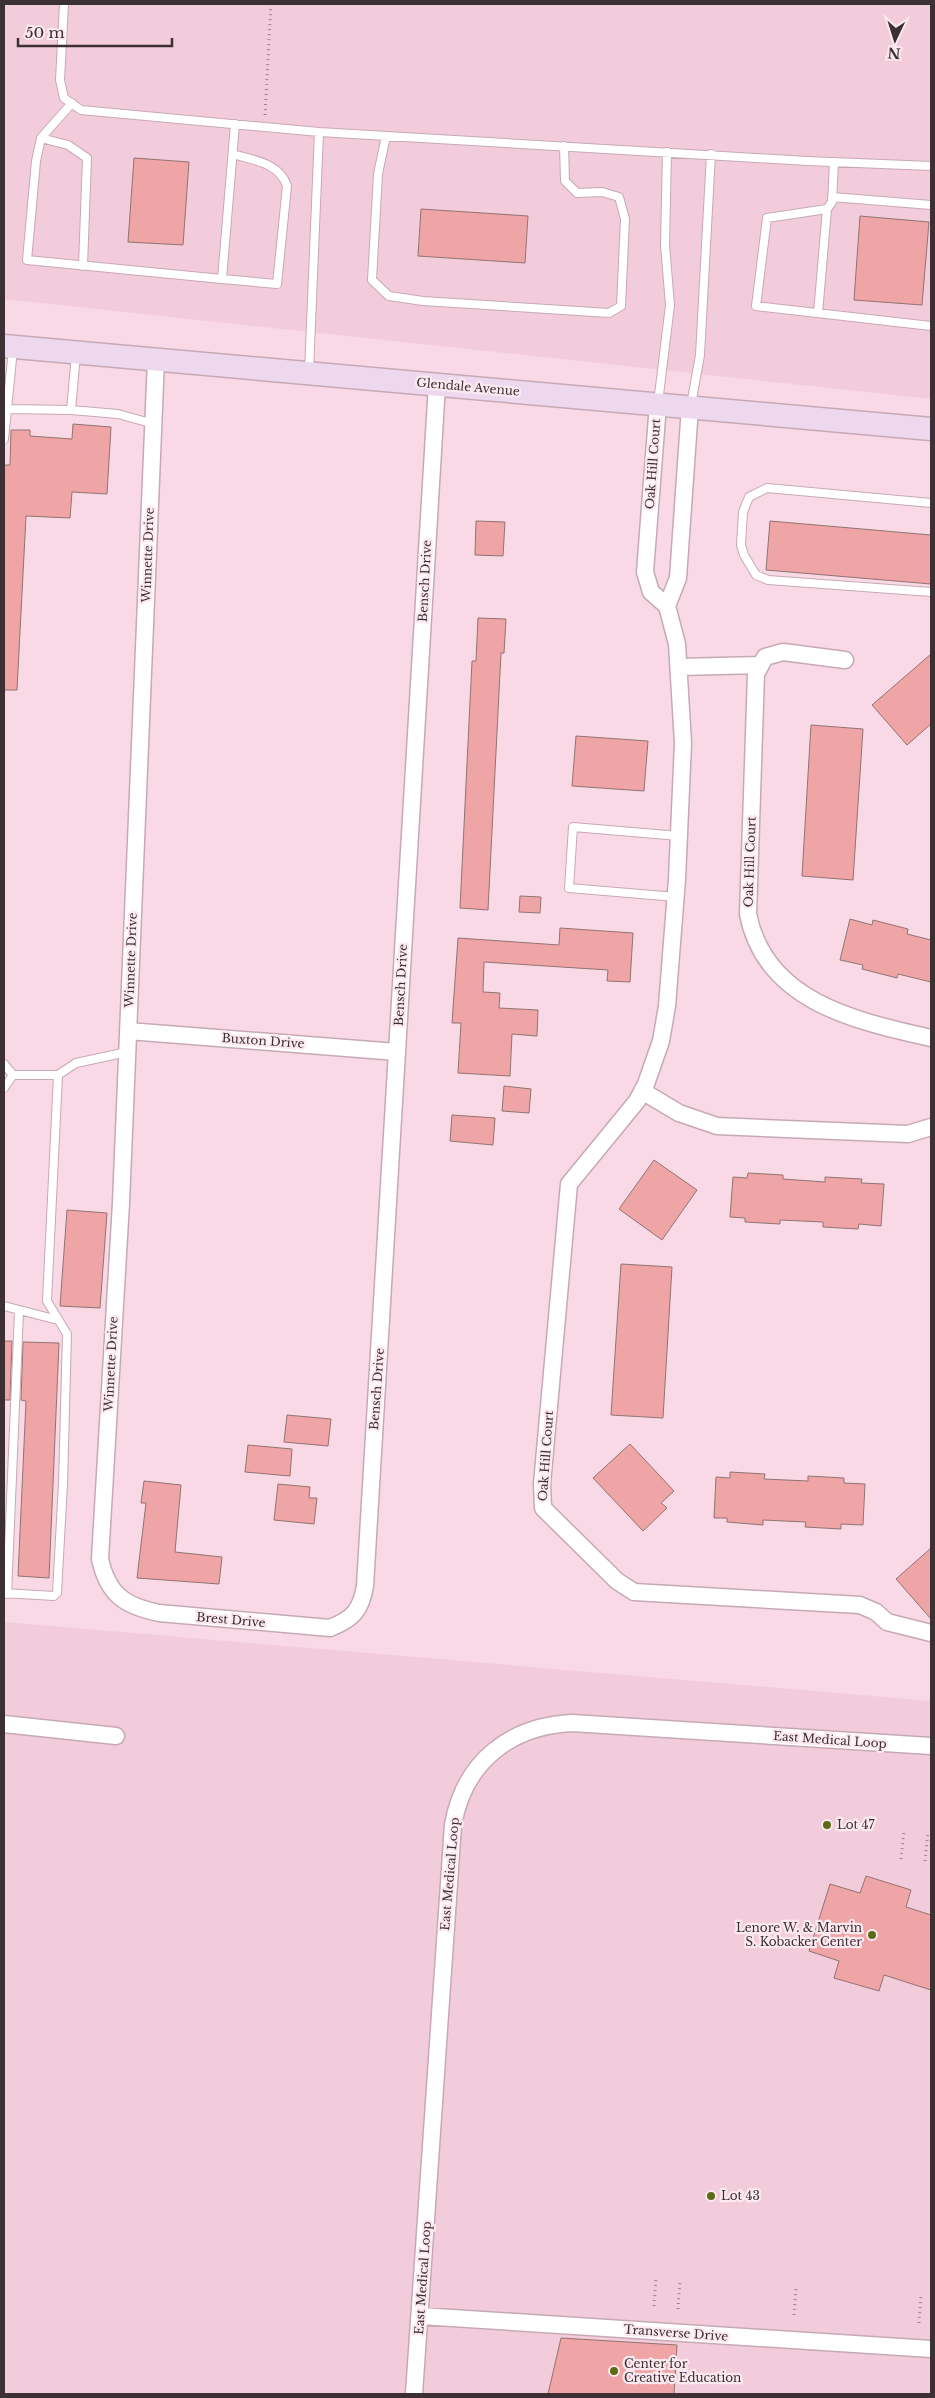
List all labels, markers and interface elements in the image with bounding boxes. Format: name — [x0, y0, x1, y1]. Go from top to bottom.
scale bar — [18, 15, 171, 47]
north arrow — [870, 15, 920, 65]
text: 50 m — [25, 23, 65, 42]
text: N — [887, 44, 901, 62]
street label: Glendale Avenue — [416, 375, 520, 399]
street label: Oak Hill Court — [642, 418, 663, 510]
street label: Winnette Drive — [138, 507, 157, 604]
street label: Bensch Drive — [415, 539, 434, 622]
street label: Oak Hill Court — [740, 816, 759, 908]
street label: Winnette Drive — [121, 912, 140, 1009]
street label: Bensch Drive — [391, 943, 410, 1026]
street label: Buxton Drive — [221, 1030, 305, 1051]
street label: Winnette Drive — [100, 1316, 120, 1413]
street label: Bensch Drive — [366, 1347, 387, 1431]
street label: Oak Hill Court — [535, 1410, 556, 1502]
street label: Brest Drive — [196, 1609, 266, 1630]
street label: East Medical Loop — [773, 1728, 887, 1751]
street label: East Medical Loop — [437, 1817, 462, 1931]
place label: Lot 47 — [837, 1817, 876, 1832]
marker: Lot 47 — [821, 1819, 833, 1831]
place label: Lenore W. & Marvin S. Kobacker Center — [736, 1920, 862, 1949]
marker: Lenore W. & Marvin S. Kobacker Center — [866, 1929, 878, 1941]
place label: Lot 43 — [721, 2188, 760, 2203]
marker: Lot 43 — [705, 2190, 717, 2202]
street label: East Medical Loop — [411, 2221, 434, 2335]
street label: Transverse Drive — [623, 2321, 729, 2344]
place label: Center for Creative Education — [624, 2356, 741, 2385]
marker: Center for Creative Education — [608, 2365, 620, 2377]

